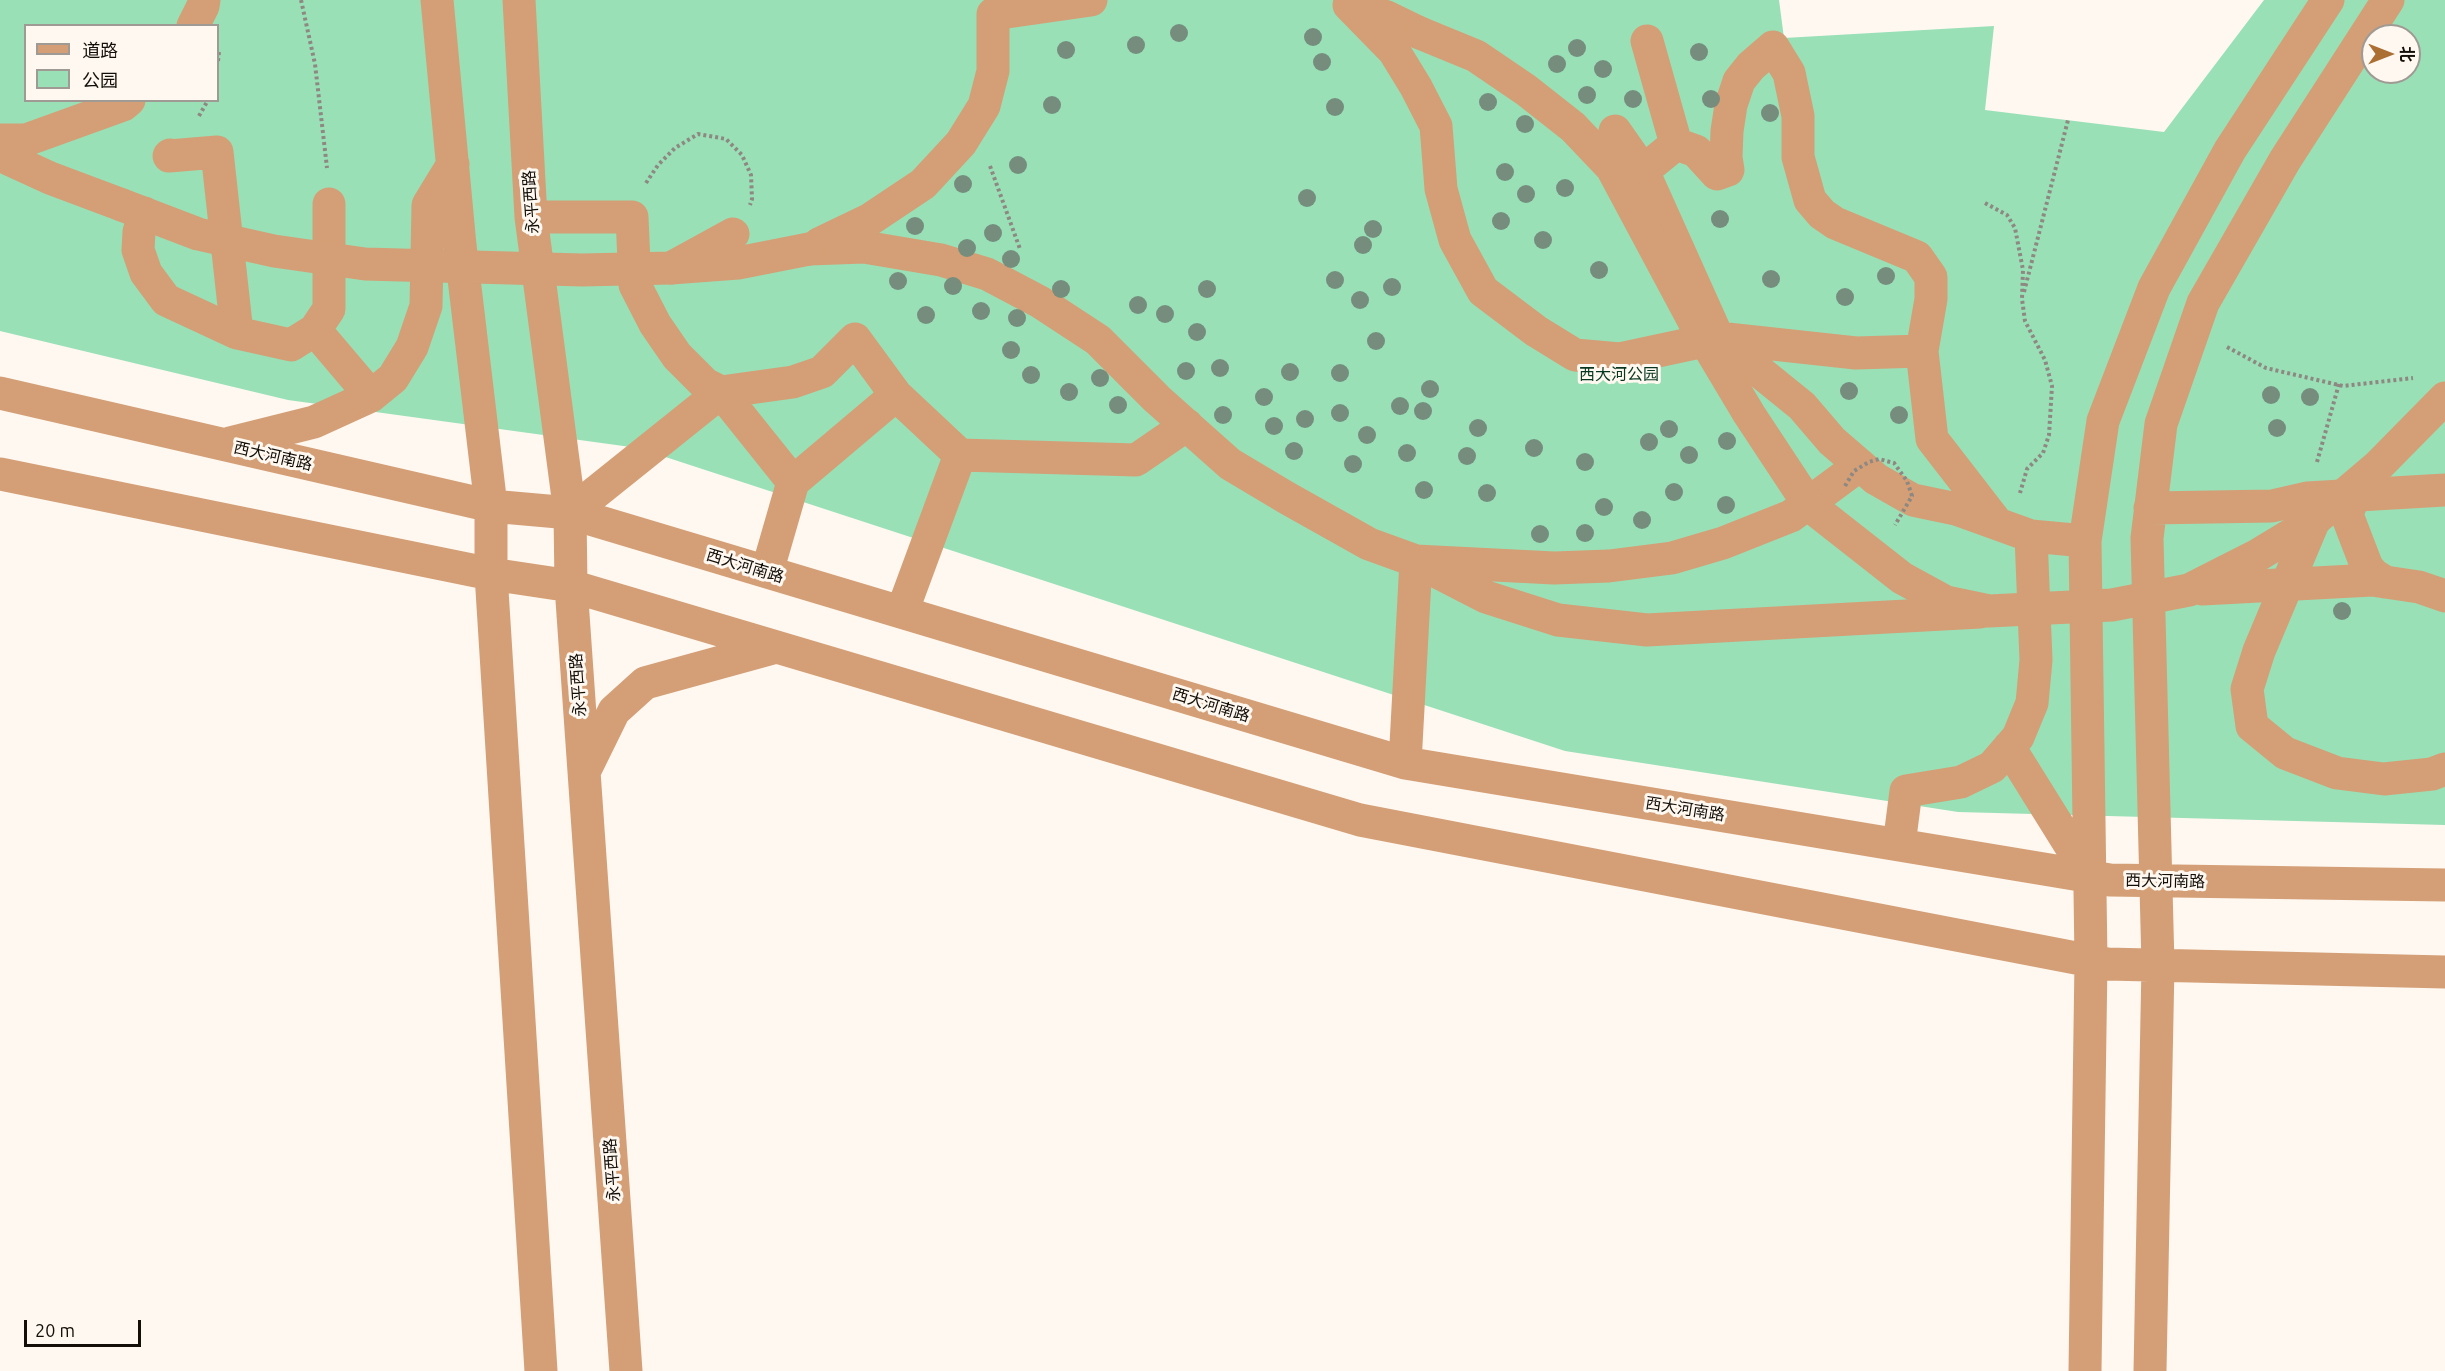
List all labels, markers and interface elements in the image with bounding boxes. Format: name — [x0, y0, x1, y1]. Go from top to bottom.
legend — [24, 24, 219, 102]
north arrow — [2361, 24, 2421, 84]
text: 道路 — [82, 40, 118, 60]
text: 北 — [2398, 46, 2416, 62]
text: 公园 — [82, 70, 118, 90]
street label: 永平西路 — [519, 169, 543, 235]
park label: 西大河公园 — [1579, 365, 1659, 385]
street label: 西大河南路 — [232, 438, 314, 474]
street label: 西大河南路 — [704, 545, 786, 587]
street label: 永平西路 — [566, 652, 590, 718]
street label: 西大河南路 — [1170, 684, 1252, 726]
street label: 西大河南路 — [1644, 793, 1726, 825]
street label: 西大河南路 — [2125, 871, 2205, 891]
street label: 永平西路 — [600, 1137, 624, 1203]
scale bar — [27, 1308, 144, 1346]
text: 20 m — [35, 1320, 75, 1340]

